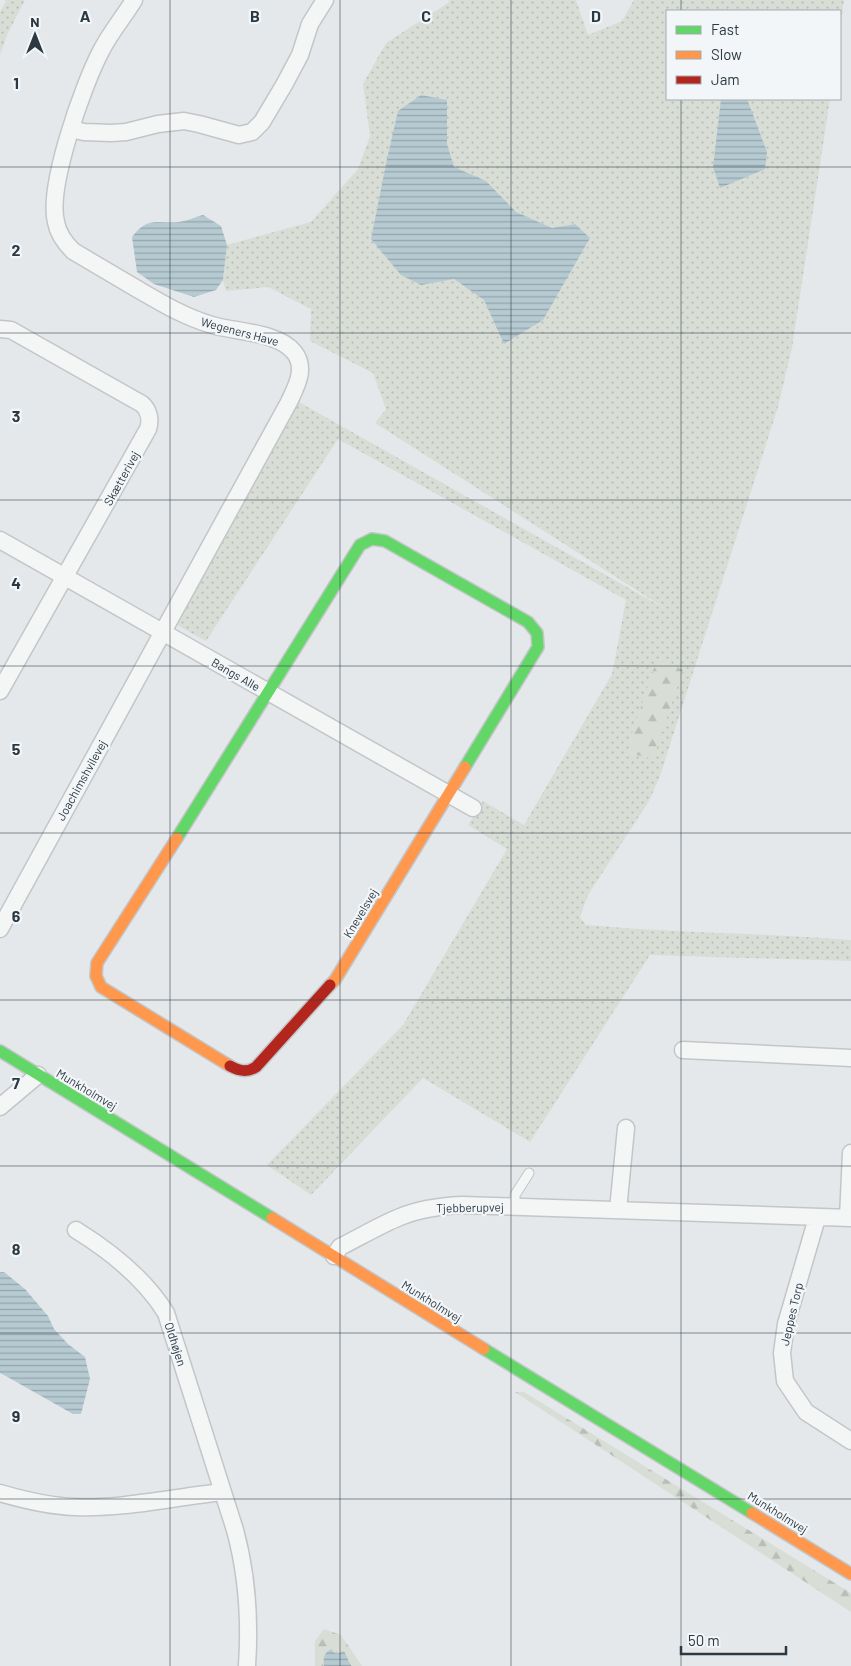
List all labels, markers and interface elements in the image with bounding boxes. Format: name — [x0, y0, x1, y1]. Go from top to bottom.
text: A — [80, 6, 91, 25]
text: B — [250, 6, 260, 25]
text: C — [421, 6, 431, 25]
text: D — [591, 6, 601, 25]
north arrow — [10, 10, 60, 60]
legend — [666, 10, 841, 100]
text: N — [30, 13, 40, 30]
text: Fast — [711, 20, 739, 38]
text: Slow — [711, 45, 742, 63]
text: Jam — [711, 70, 740, 88]
text: 1 — [13, 73, 19, 92]
text: 2 — [12, 240, 21, 259]
street label: Wegeners Have — [199, 314, 281, 348]
text: 3 — [12, 406, 20, 425]
street label: Skætterivej — [100, 448, 142, 508]
text: 4 — [11, 573, 21, 592]
street label: Bangs Alle — [209, 654, 263, 694]
street label: Joachimshvilevej — [53, 737, 109, 823]
text: 5 — [12, 739, 21, 758]
street label: Knevelsvej — [340, 886, 380, 940]
text: 6 — [12, 906, 21, 925]
street label: Munkholmvej — [54, 1066, 120, 1112]
text: 7 — [12, 1073, 20, 1092]
street label: Tjebberupvej — [436, 1199, 504, 1215]
text: 8 — [12, 1239, 21, 1258]
street label: Munkholmvej — [400, 1277, 465, 1325]
street label: Jeppes Torp — [777, 1281, 805, 1347]
street label: Oldhøjen — [162, 1320, 190, 1368]
text: 9 — [12, 1406, 20, 1425]
street label: Munkholmvej — [746, 1488, 811, 1536]
scale bar — [681, 1624, 786, 1656]
text: 50 m — [688, 1631, 720, 1649]

